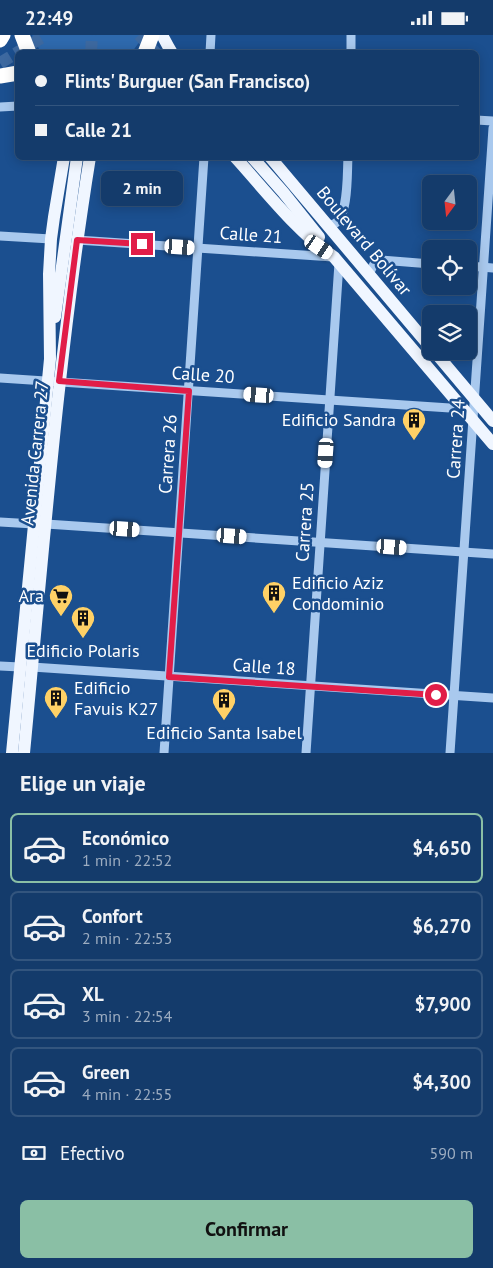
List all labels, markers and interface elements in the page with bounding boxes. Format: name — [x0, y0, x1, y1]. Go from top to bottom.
text: 22:49 — [25, 6, 73, 30]
text: Flints' Burguer (San Francisco) — [65, 69, 310, 93]
text: Calle 21 — [65, 118, 132, 142]
callout: 2 min — [101, 171, 183, 207]
north arrow — [422, 175, 478, 230]
map controls — [422, 175, 477, 360]
text: 2 min — [122, 178, 162, 198]
street label: Boulevard Bolívar — [312, 181, 417, 300]
street label: Calle 21 — [219, 221, 283, 248]
car — [302, 232, 335, 262]
route end — [131, 233, 153, 255]
car — [164, 238, 195, 256]
button: locate — [422, 240, 477, 295]
button: layers — [422, 305, 477, 360]
street label: Calle 20 — [171, 361, 235, 388]
street label: Avenida Carrera 27 — [15, 379, 54, 526]
car — [243, 386, 274, 404]
street label: Carrera 24 — [441, 398, 470, 480]
building icon: Edificio Sandra — [401, 407, 427, 441]
place label: Edificio Sandra — [282, 408, 396, 431]
street label: Carrera 26 — [153, 413, 182, 495]
car — [317, 438, 334, 468]
street label: Carrera 25 — [290, 481, 319, 563]
car — [109, 520, 140, 538]
car — [216, 527, 247, 545]
car — [376, 538, 407, 556]
place label: Edificio Aziz Condominio — [292, 571, 384, 615]
building icon: Edificio Aziz Condominio — [261, 580, 287, 614]
supermarket icon: Ara — [48, 583, 74, 617]
place label: Ara — [18, 584, 44, 607]
building icon: Edificio Polaris — [70, 605, 96, 639]
place label: Edificio Polaris — [26, 639, 140, 662]
street label: Calle 18 — [232, 653, 296, 680]
place label: Edificio Favuis K27 — [74, 676, 158, 720]
route start — [425, 684, 447, 706]
building icon: Edificio Favuis K27 — [43, 685, 69, 719]
building icon: Edificio Santa Isabel — [211, 687, 237, 721]
place label: Edificio Santa Isabel — [146, 721, 302, 744]
text: Elige un viaje — [20, 769, 146, 797]
icon: car — [22, 826, 67, 871]
text: Económico — [82, 826, 169, 850]
text: $4,650 — [412, 836, 471, 860]
text: 1 min · 22:52 — [82, 850, 172, 870]
icon: car — [22, 904, 67, 949]
text: Confort — [82, 904, 143, 928]
text: $6,270 — [412, 914, 471, 938]
text: 2 min · 22:53 — [82, 928, 172, 948]
icon: car — [22, 982, 67, 1027]
text: XL — [82, 982, 104, 1006]
text: $7,900 — [415, 992, 471, 1016]
text: 3 min · 22:54 — [82, 1006, 172, 1026]
icon: car — [22, 1060, 67, 1105]
text: Green — [82, 1060, 130, 1084]
text: $4,300 — [412, 1070, 471, 1094]
text: 4 min · 22:55 — [82, 1084, 172, 1104]
icon: cash — [20, 1139, 48, 1167]
text: Efectivo — [60, 1141, 125, 1165]
text: 590 m — [430, 1143, 473, 1163]
button: Confirmar — [20, 1200, 473, 1258]

